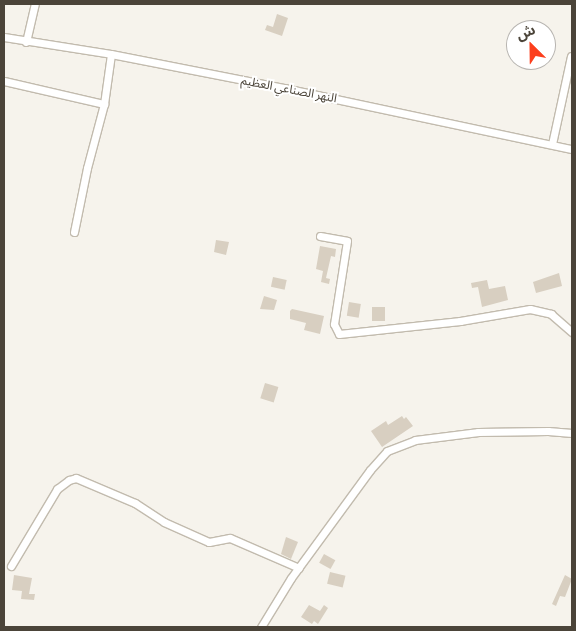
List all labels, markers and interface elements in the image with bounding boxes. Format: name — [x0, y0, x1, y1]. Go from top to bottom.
north arrow — [506, 20, 556, 70]
text: ش — [513, 20, 537, 43]
street label: النهر الصناعي العظيم — [240, 73, 338, 105]

